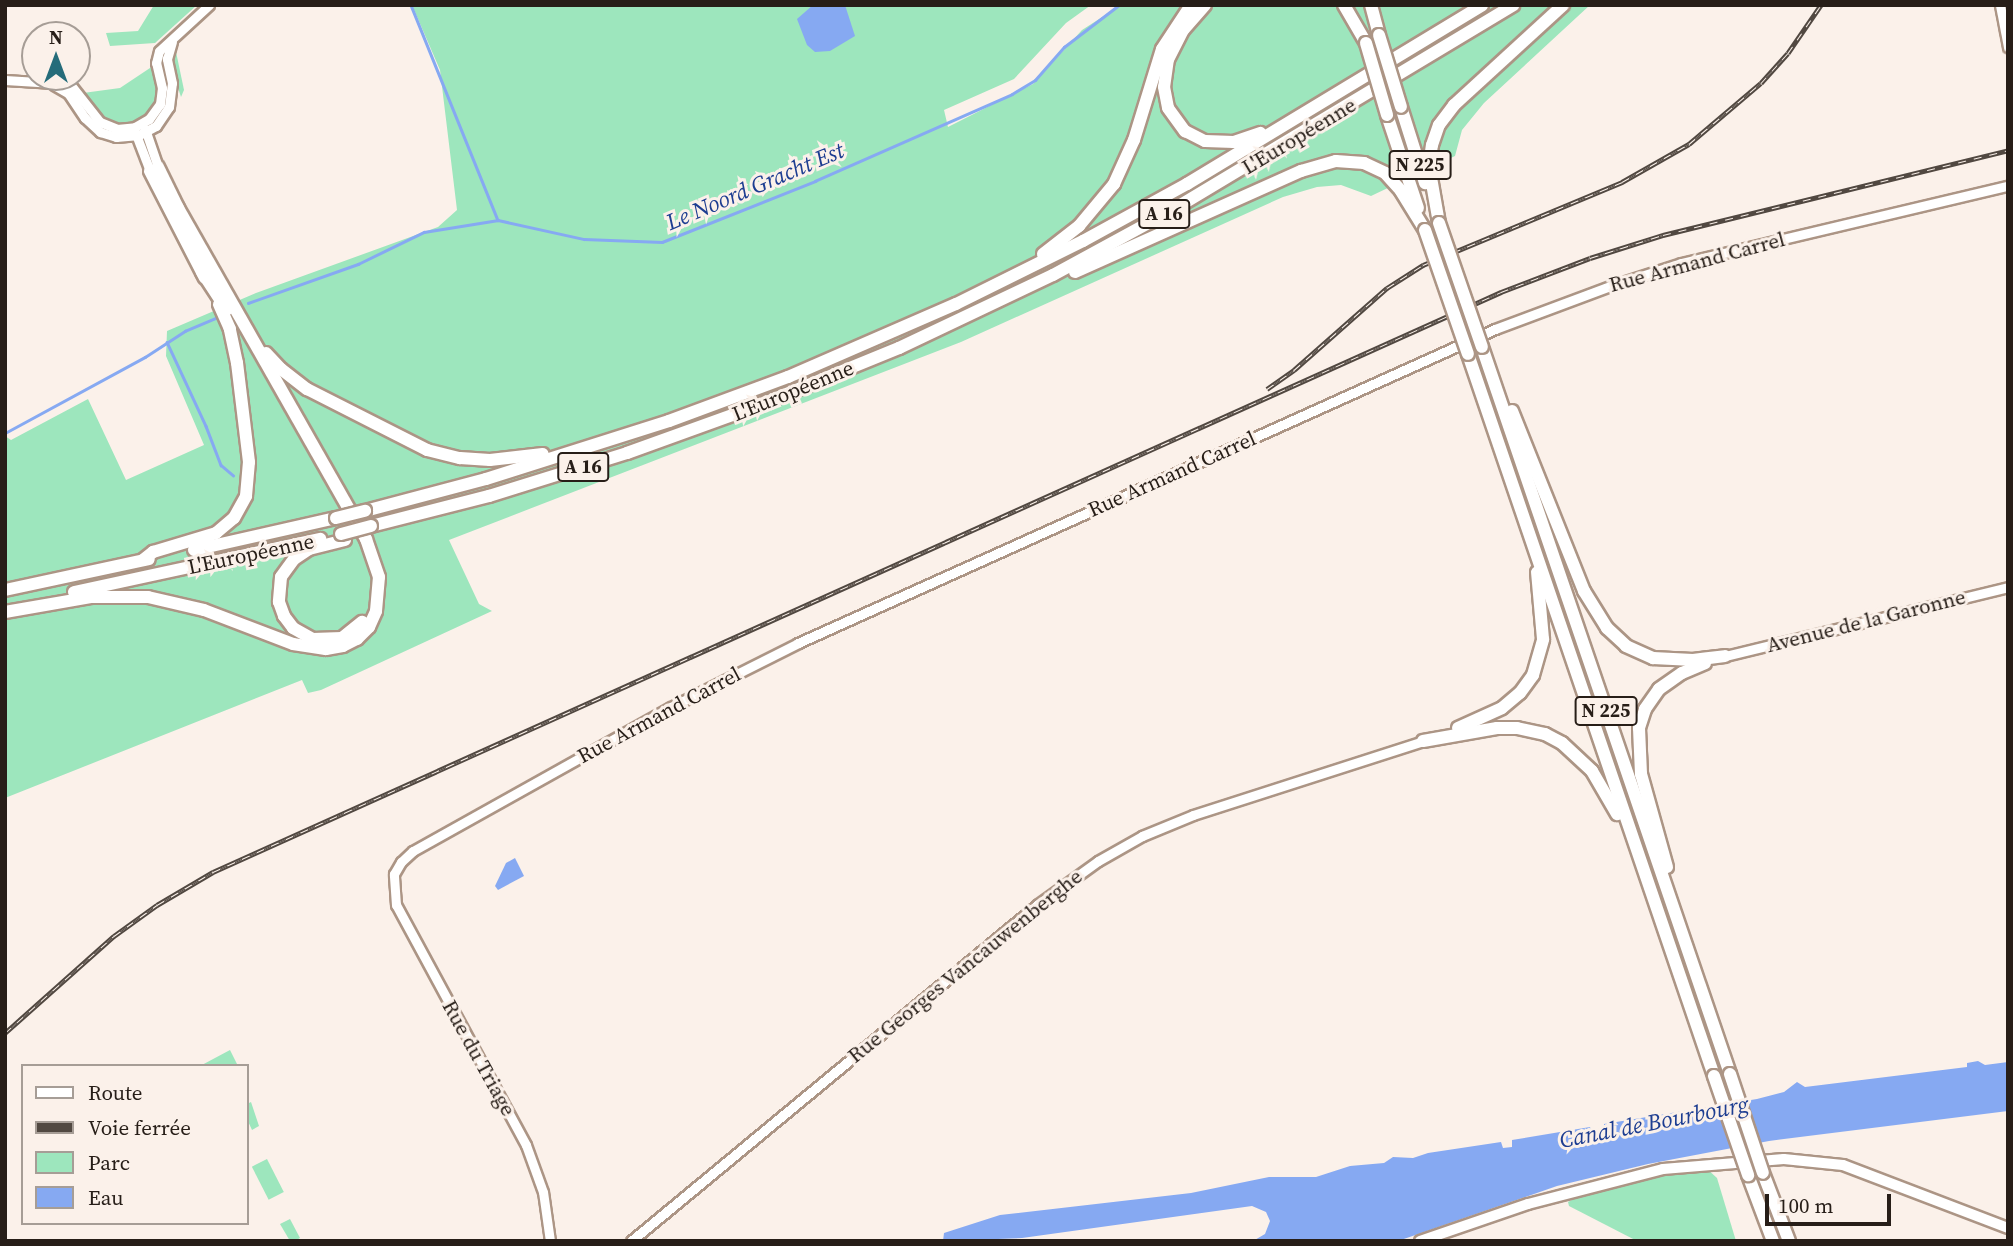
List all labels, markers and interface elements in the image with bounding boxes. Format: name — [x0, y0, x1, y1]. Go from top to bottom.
north arrow — [21, 21, 91, 91]
text: N — [49, 24, 63, 50]
street label: L'Européenne — [1237, 92, 1361, 180]
water label: Le Noord Gracht Est — [662, 136, 848, 236]
road number: N 225 — [1388, 150, 1452, 181]
road number: A 16 — [1138, 198, 1190, 230]
street label: Rue Armand Carrel — [1606, 226, 1788, 298]
street label: L'Européenne — [729, 355, 857, 427]
street label: Rue Armand Carrel — [1084, 426, 1260, 522]
road number: A 16 — [557, 452, 609, 482]
street label: L'Européenne — [186, 528, 316, 580]
street label: Avenue de la Garonne — [1764, 584, 1968, 658]
street label: Rue Armand Carrel — [573, 661, 745, 769]
road number: N 225 — [1574, 696, 1638, 726]
street label: Rue Georges Vancauwenberghe — [843, 863, 1087, 1069]
street label: Rue du Triage — [437, 995, 521, 1121]
legend — [21, 1064, 248, 1225]
text: Route — [88, 1078, 143, 1107]
water label: Canal de Bourbourg — [1557, 1090, 1751, 1154]
text: Voie ferrée — [88, 1113, 191, 1142]
text: Parc — [88, 1148, 130, 1177]
scale bar — [1768, 1180, 1894, 1224]
text: Eau — [88, 1183, 124, 1212]
text: 100 m — [1778, 1191, 1833, 1220]

